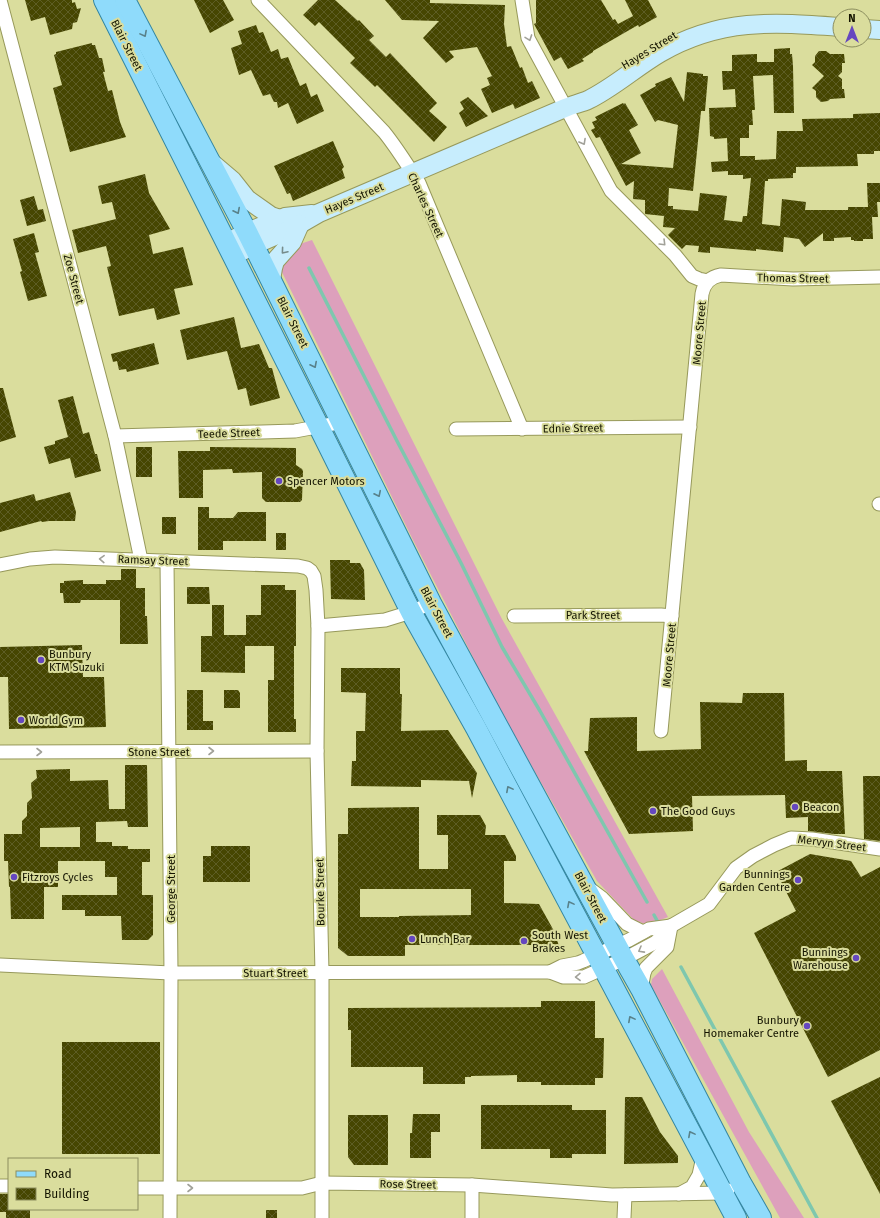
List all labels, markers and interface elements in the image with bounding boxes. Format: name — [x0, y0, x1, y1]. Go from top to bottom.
north arrow — [832, 8, 872, 48]
text: N — [848, 12, 856, 25]
street label: Blair Street — [108, 17, 145, 73]
street label: Hayes Street — [619, 29, 679, 72]
one-way arrow — [139, 30, 146, 38]
one-way arrow — [524, 35, 533, 42]
one-way arrow — [579, 138, 586, 145]
street label: Charles Street — [405, 171, 446, 240]
street label: Hayes Street — [323, 180, 386, 217]
one-way arrow — [232, 207, 239, 215]
one-way arrow — [658, 239, 666, 246]
one-way arrow — [281, 247, 288, 254]
street label: Zoe Street — [61, 253, 86, 305]
street label: Thomas Street — [757, 271, 829, 286]
street label: Blair Street — [274, 294, 311, 350]
street label: Moore Street — [690, 301, 709, 366]
one-way arrow — [309, 361, 317, 368]
street label: Ednie Street — [543, 421, 603, 436]
street label: Teede Street — [198, 426, 260, 441]
place label: Spencer Motors — [287, 475, 365, 488]
marker: Spencer Motors — [274, 476, 284, 486]
one-way arrow — [373, 490, 381, 497]
street label: Ramsay Street — [117, 553, 189, 568]
one-way arrow — [99, 554, 105, 563]
street label: Blair Street — [418, 584, 455, 640]
street label: Park Street — [566, 609, 620, 622]
street label: Moore Street — [660, 623, 679, 688]
place label: Bunbury KTM Suzuki — [49, 648, 105, 674]
marker: Bunbury KTM Suzuki — [36, 655, 46, 665]
place label: World Gym — [29, 714, 83, 727]
marker: World Gym — [16, 715, 26, 725]
street label: Stone Street — [128, 746, 190, 759]
one-way arrow — [208, 747, 214, 755]
one-way arrow — [36, 748, 42, 756]
one-way arrow — [506, 786, 514, 794]
place label: Beacon — [803, 801, 839, 814]
marker: Beacon — [790, 802, 800, 812]
place label: The Good Guys — [661, 805, 735, 818]
marker: The Good Guys — [648, 806, 658, 816]
street label: Mervyn Street — [797, 833, 867, 854]
street label: George Street — [165, 855, 178, 923]
street label: Bourke Street — [313, 858, 328, 926]
place label: Bunnings Garden Centre — [719, 868, 790, 894]
street label: Blair Street — [572, 869, 609, 925]
place label: Fitzroys Cycles — [22, 871, 93, 884]
marker: Fitzroys Cycles — [9, 872, 19, 882]
marker: Bunnings Garden Centre — [793, 875, 803, 885]
one-way arrow — [567, 901, 575, 908]
place label: South West Brakes — [532, 929, 588, 955]
place label: Lunch Bar — [420, 933, 470, 946]
marker: Lunch Bar — [407, 934, 417, 944]
marker: South West Brakes — [519, 936, 529, 946]
one-way arrow — [638, 945, 645, 953]
place label: Bunnings Warehouse — [793, 946, 848, 972]
marker: Bunnings Warehouse — [851, 953, 861, 963]
street label: Stuart Street — [243, 967, 307, 980]
one-way arrow — [575, 973, 581, 981]
place label: Bunbury Homemaker Centre — [703, 1014, 800, 1040]
one-way arrow — [628, 1016, 636, 1023]
marker: Bunbury Homemaker Centre — [802, 1021, 812, 1031]
one-way arrow — [689, 1131, 696, 1138]
legend — [8, 1158, 138, 1210]
text: Road — [44, 1167, 72, 1181]
street label: Rose Street — [379, 1178, 437, 1191]
one-way arrow — [187, 1184, 193, 1192]
text: Building — [44, 1187, 90, 1201]

